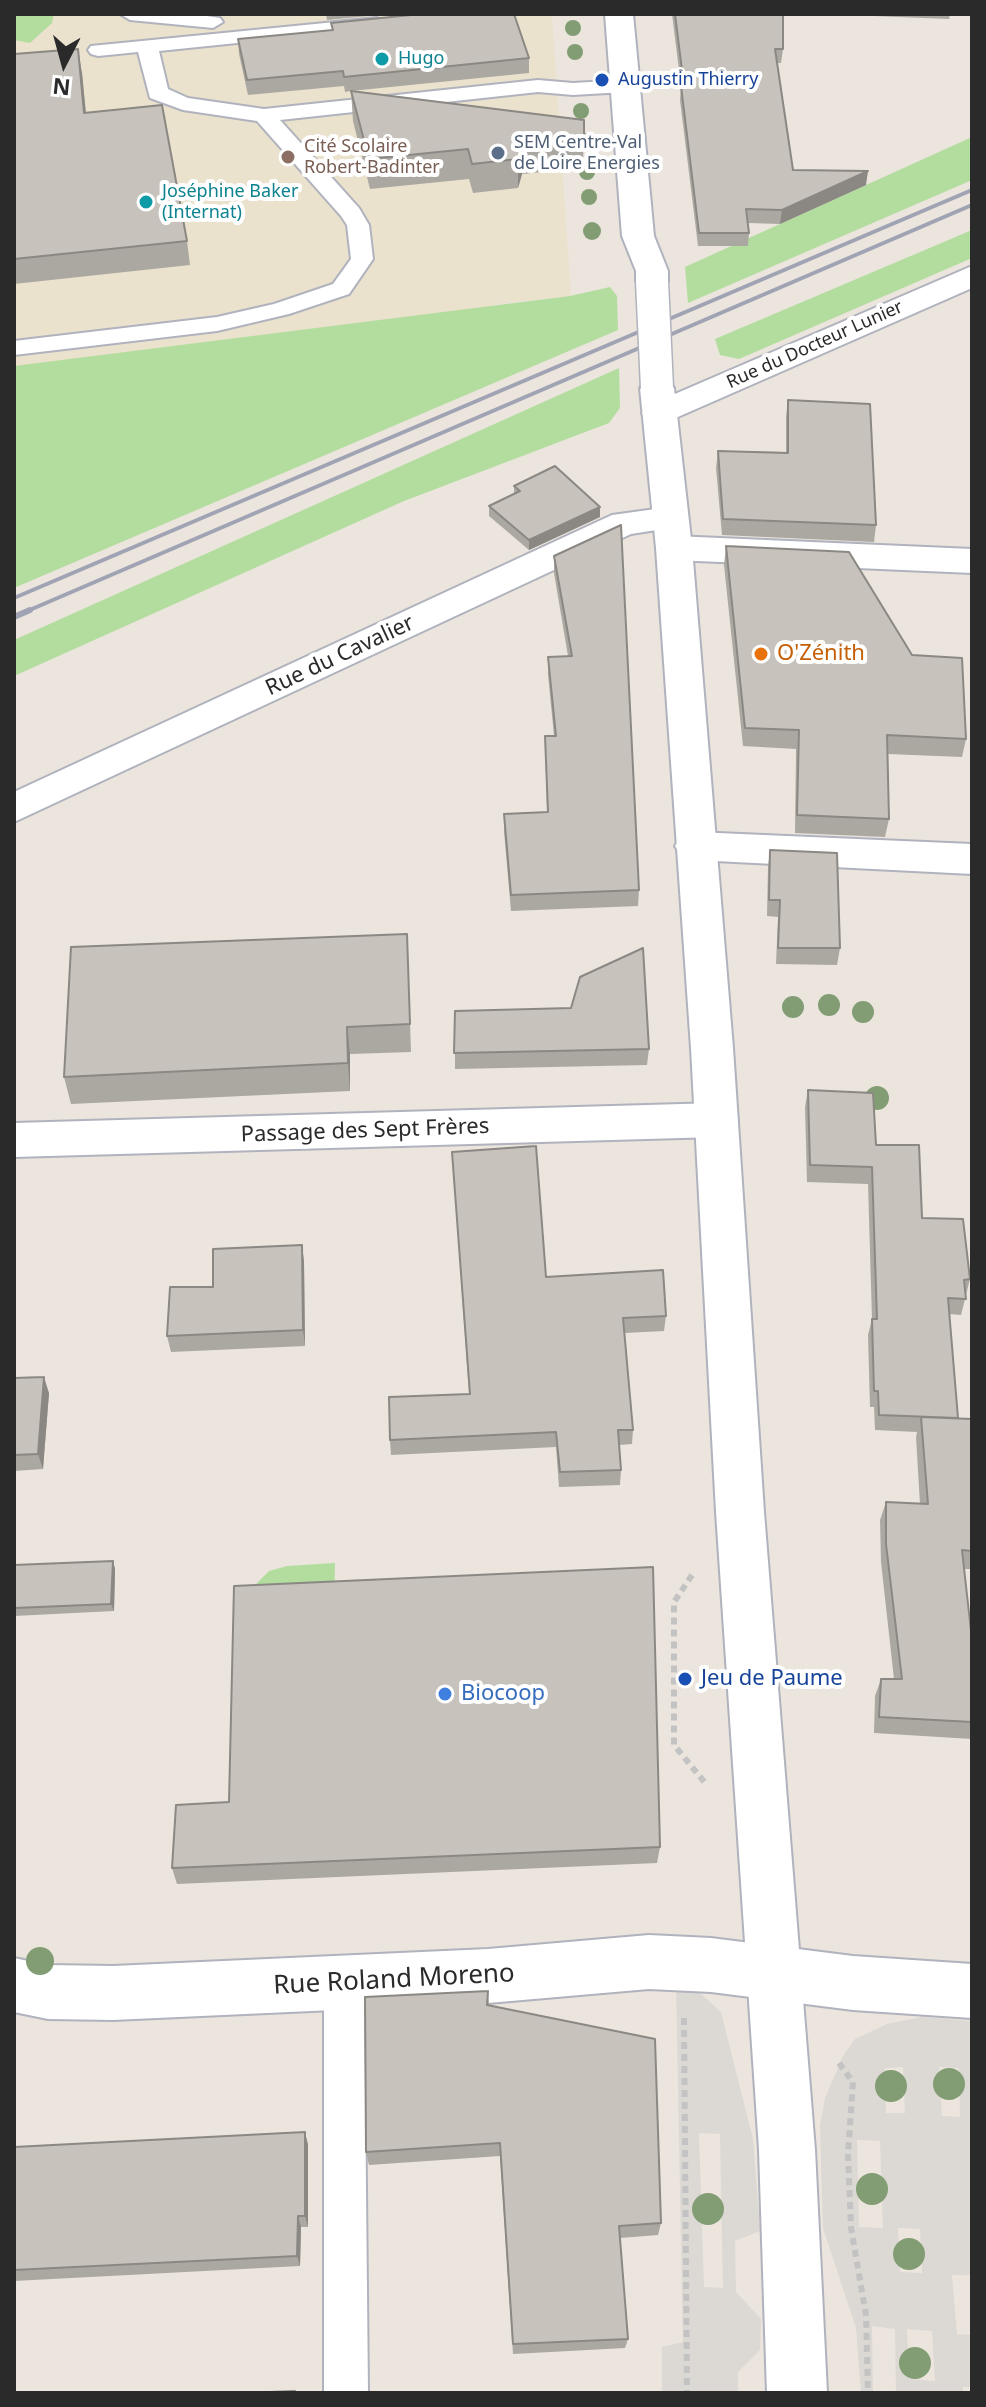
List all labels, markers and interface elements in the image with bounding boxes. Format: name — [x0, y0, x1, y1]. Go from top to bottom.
north arrow — [24, 24, 104, 104]
place label: Hugo — [398, 48, 444, 70]
marker: Hugo — [373, 50, 391, 68]
place label: Augustin Thierry — [618, 69, 758, 91]
marker: Augustin Thierry — [593, 71, 611, 89]
text: N — [51, 72, 72, 104]
place label: SEM Centre-Val de Loire Energies — [514, 132, 660, 174]
place label: Cité Scolaire Robert-Badinter — [304, 136, 440, 178]
marker: SEM Centre-Val de Loire Energies — [489, 144, 507, 162]
marker: Cité Scolaire Robert-Badinter — [279, 148, 297, 166]
place label: Joséphine Baker (Internat) — [162, 181, 298, 224]
marker: Joséphine Baker (Internat) — [137, 193, 155, 211]
street label: Rue du Docteur Lunier — [724, 296, 906, 394]
street label: Rue du Cavalier — [262, 610, 418, 702]
place label: O'Zénith — [777, 641, 865, 667]
marker: O'Zénith — [752, 645, 770, 663]
street label: Passage des Sept Frères — [240, 1113, 490, 1149]
place label: Jeu de Paume — [701, 1666, 843, 1692]
marker: Jeu de Paume — [676, 1670, 694, 1688]
place label: Biocoop — [461, 1681, 545, 1707]
marker: Biocoop — [436, 1685, 454, 1703]
street label: Rue Roland Moreno — [273, 1958, 515, 2002]

